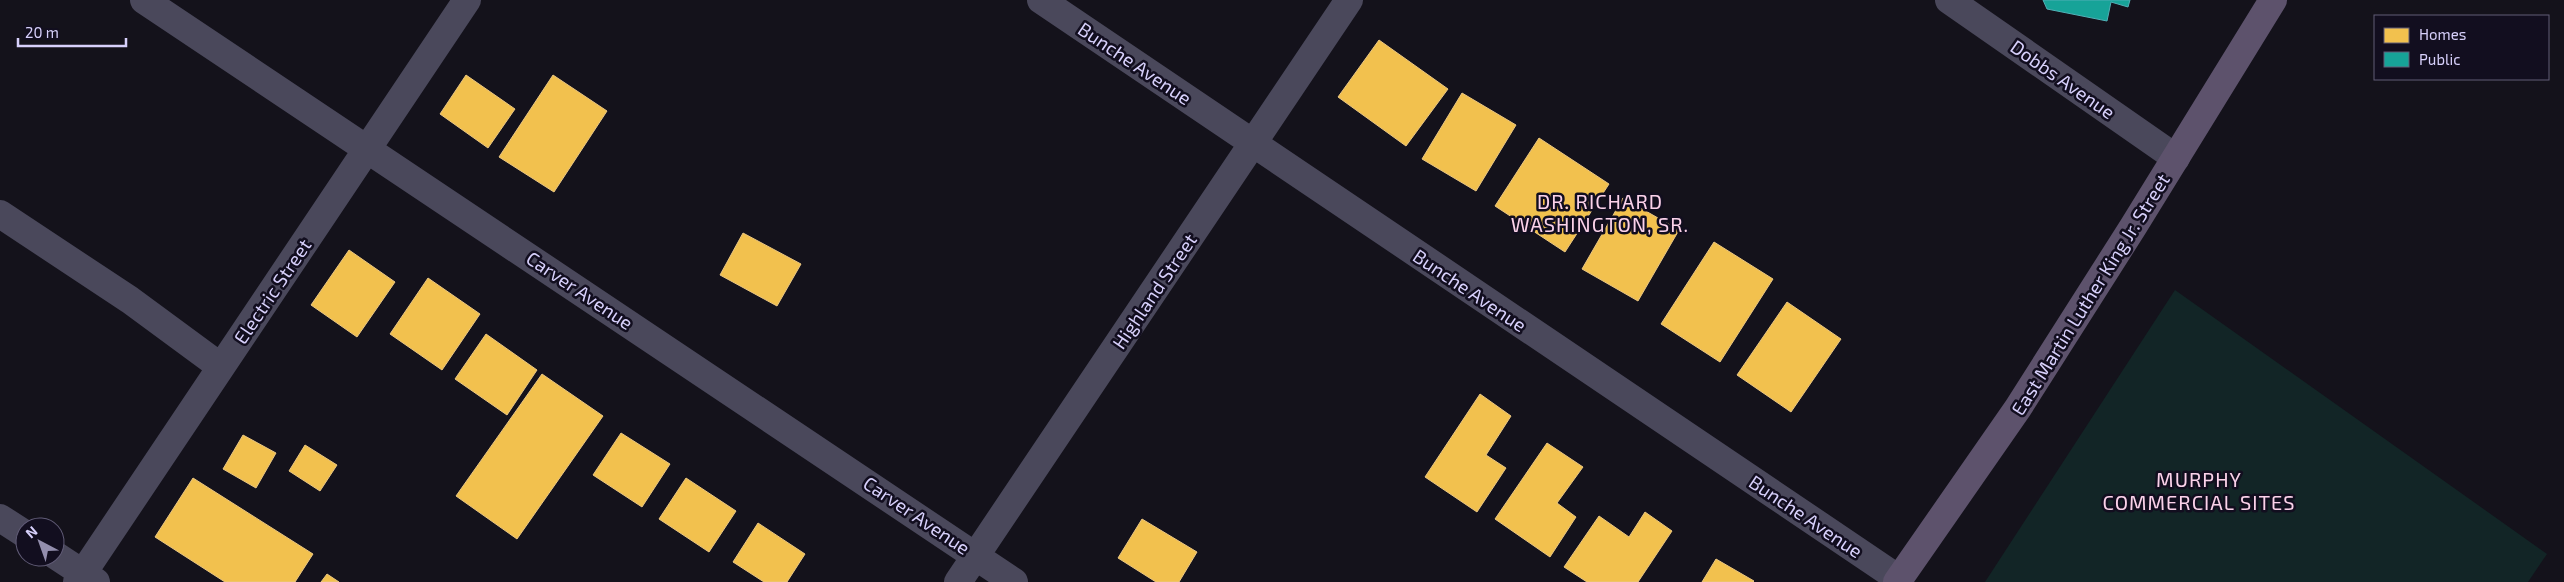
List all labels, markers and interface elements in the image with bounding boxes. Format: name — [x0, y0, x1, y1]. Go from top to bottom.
scale bar — [18, 15, 125, 47]
legend — [2374, 15, 2549, 80]
street label: Bunche Avenue — [1074, 17, 1196, 109]
text: 20 m — [25, 23, 59, 41]
text: Homes — [2419, 25, 2466, 43]
street label: Dobbs Avenue — [2006, 35, 2120, 123]
text: Public — [2419, 50, 2460, 68]
street label: East Martin Luther King Jr. Street — [2006, 169, 2174, 419]
district label: DR. RICHARD WASHINGTON, SR. — [1511, 189, 1689, 236]
street label: Highland Street — [1107, 229, 1201, 353]
street label: Electric Street — [228, 234, 316, 348]
street label: Bunche Avenue — [1409, 244, 1531, 336]
street label: Carver Avenue — [522, 246, 638, 334]
district label: MURPHY COMMERCIAL SITES — [2102, 467, 2296, 514]
street label: Bunche Avenue — [1745, 470, 1867, 562]
street label: Carver Avenue — [859, 471, 975, 559]
north arrow — [15, 517, 65, 567]
text: N — [22, 522, 41, 542]

